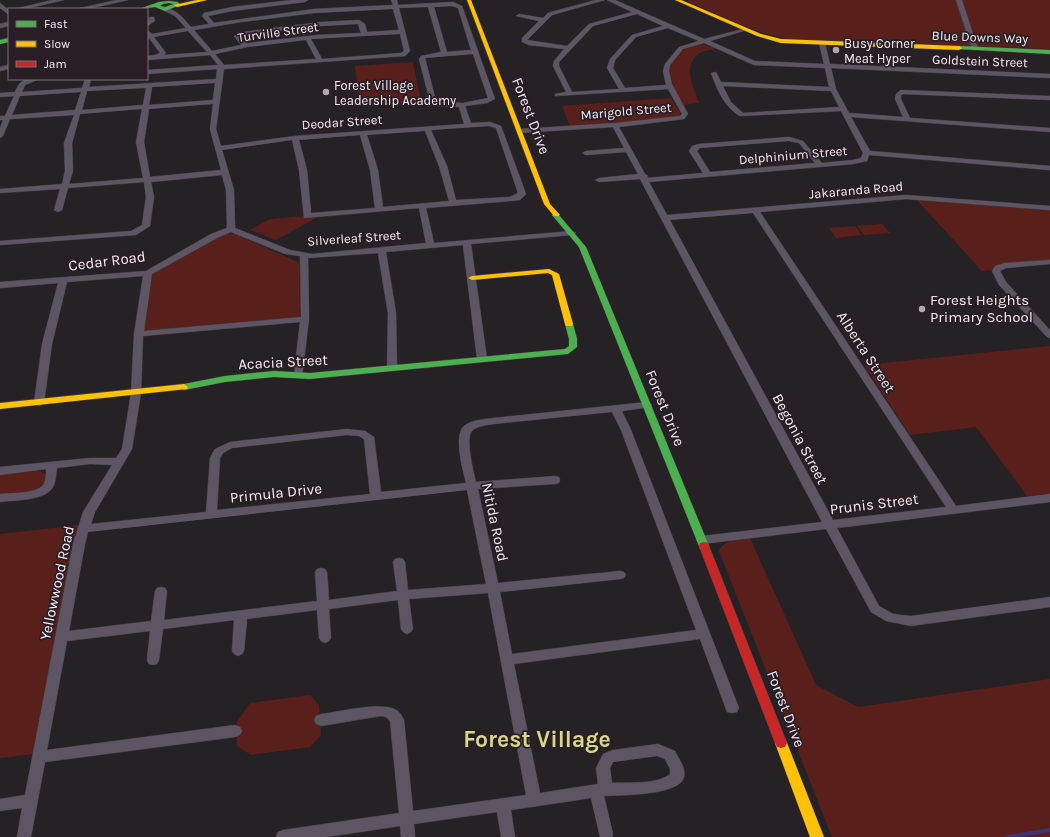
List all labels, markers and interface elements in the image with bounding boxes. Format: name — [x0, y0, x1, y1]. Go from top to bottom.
legend — [8, 8, 148, 80]
text: Fast — [44, 17, 68, 31]
street label: Turville Street — [237, 19, 319, 45]
street label: Blue Downs Way — [931, 28, 1029, 46]
place label: Busy Corner Meat Hyper — [844, 36, 915, 66]
text: Slow — [44, 37, 70, 51]
marker: Busy Corner Meat Hyper — [831, 45, 841, 55]
street label: Goldstein Street — [932, 52, 1028, 70]
text: Jam — [44, 57, 67, 71]
street label: Forest Drive — [508, 75, 554, 157]
place label: Forest Village Leadership Academy — [334, 78, 456, 108]
marker: Forest Village Leadership Academy — [321, 87, 331, 97]
street label: Marigold Street — [580, 100, 672, 122]
street label: Deodar Street — [301, 112, 383, 132]
street label: Delphinium Street — [738, 143, 848, 167]
street label: Jakaranda Road — [808, 178, 904, 202]
street label: Silverleaf Street — [307, 227, 402, 249]
street label: Cedar Road — [67, 247, 147, 275]
place label: Forest Heights Primary School — [930, 291, 1033, 326]
marker: Forest Heights Primary School — [917, 304, 927, 314]
street label: Alberta Street — [833, 308, 899, 396]
street label: Acacia Street — [238, 351, 329, 373]
street label: Forest Drive — [642, 367, 688, 449]
street label: Begonia Street — [769, 391, 832, 488]
street label: Primula Drive — [229, 479, 323, 507]
street label: Nitida Road — [478, 481, 512, 563]
street label: Prunis Street — [829, 490, 920, 518]
street label: Yellowwood Road — [36, 524, 78, 642]
street label: Forest Drive — [763, 668, 809, 750]
district label: Forest Village — [463, 726, 611, 753]

